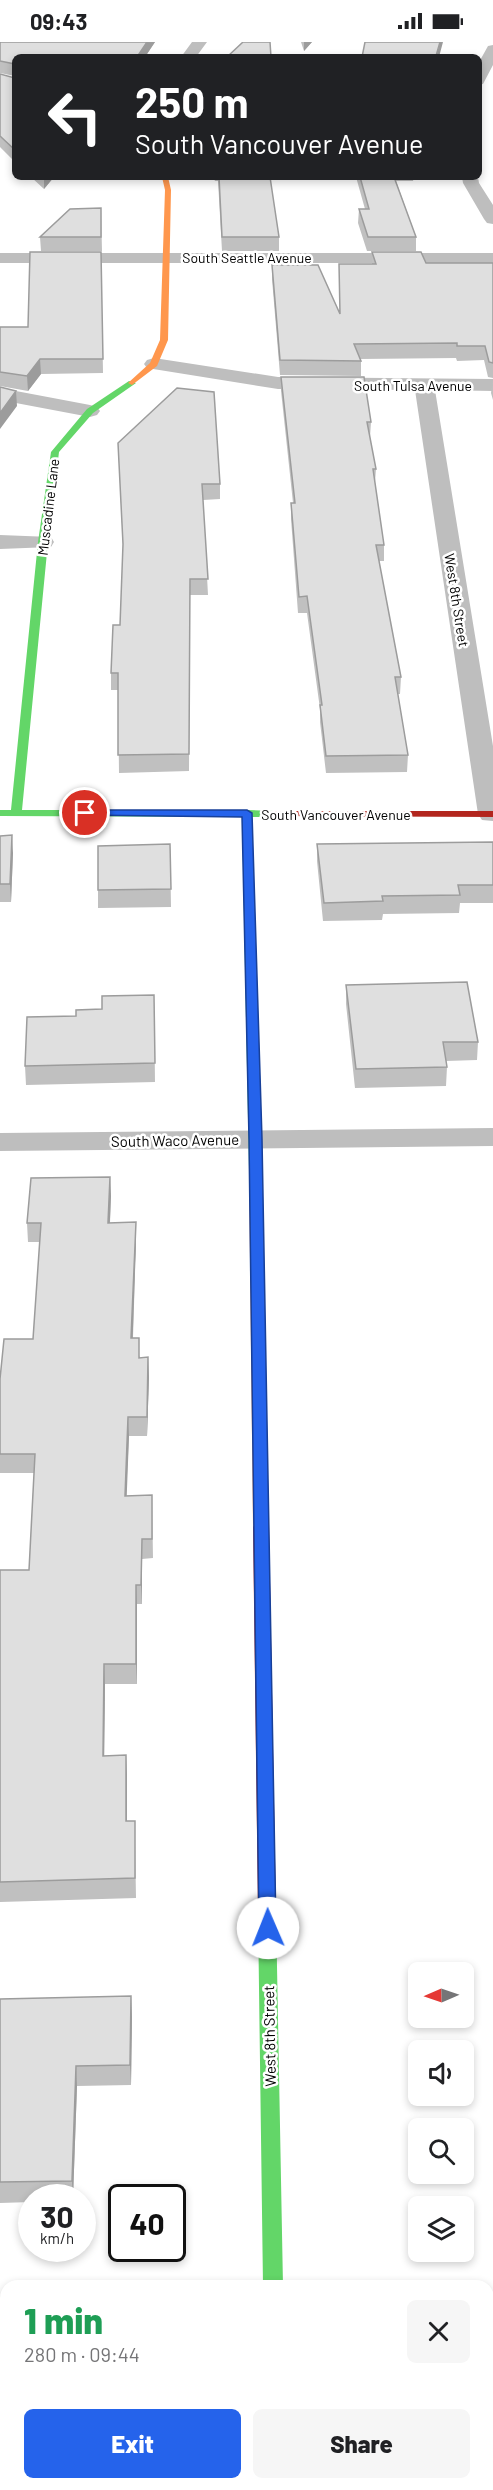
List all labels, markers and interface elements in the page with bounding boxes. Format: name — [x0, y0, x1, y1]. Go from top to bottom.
text: 09:43 — [30, 8, 87, 34]
text: 250 m — [135, 76, 249, 126]
icon: left — [36, 78, 114, 156]
text: South Vancouver Avenue — [135, 127, 423, 159]
street label: South Seattle Avenue — [182, 249, 312, 266]
street label: South Tulsa Avenue — [354, 377, 472, 394]
street label: Muscadine Lane — [34, 458, 62, 556]
street label: West 8th Street — [441, 552, 473, 648]
pin — [59, 787, 110, 838]
icon: arrive — [68, 796, 101, 829]
street label: South Vancouver Avenue — [261, 806, 411, 823]
street label: South Waco Avenue — [111, 1130, 239, 1150]
position arrow — [236, 1896, 300, 1960]
north arrow — [408, 1962, 474, 2028]
map controls — [408, 1962, 474, 2262]
street label: West 8th Street — [259, 1985, 279, 2087]
button: sound — [408, 2040, 474, 2106]
button: search — [408, 2118, 474, 2184]
speed limit sign: 40 — [108, 2184, 186, 2262]
button: layers — [408, 2196, 474, 2262]
text: 30 — [40, 2198, 74, 2234]
text: km/h — [40, 2229, 74, 2247]
text: 1 min — [24, 2298, 103, 2341]
button: close — [407, 2300, 470, 2363]
text: 280 m · 09:44 — [24, 2342, 140, 2366]
button: Exit — [24, 2409, 241, 2478]
button: Share — [253, 2409, 470, 2478]

